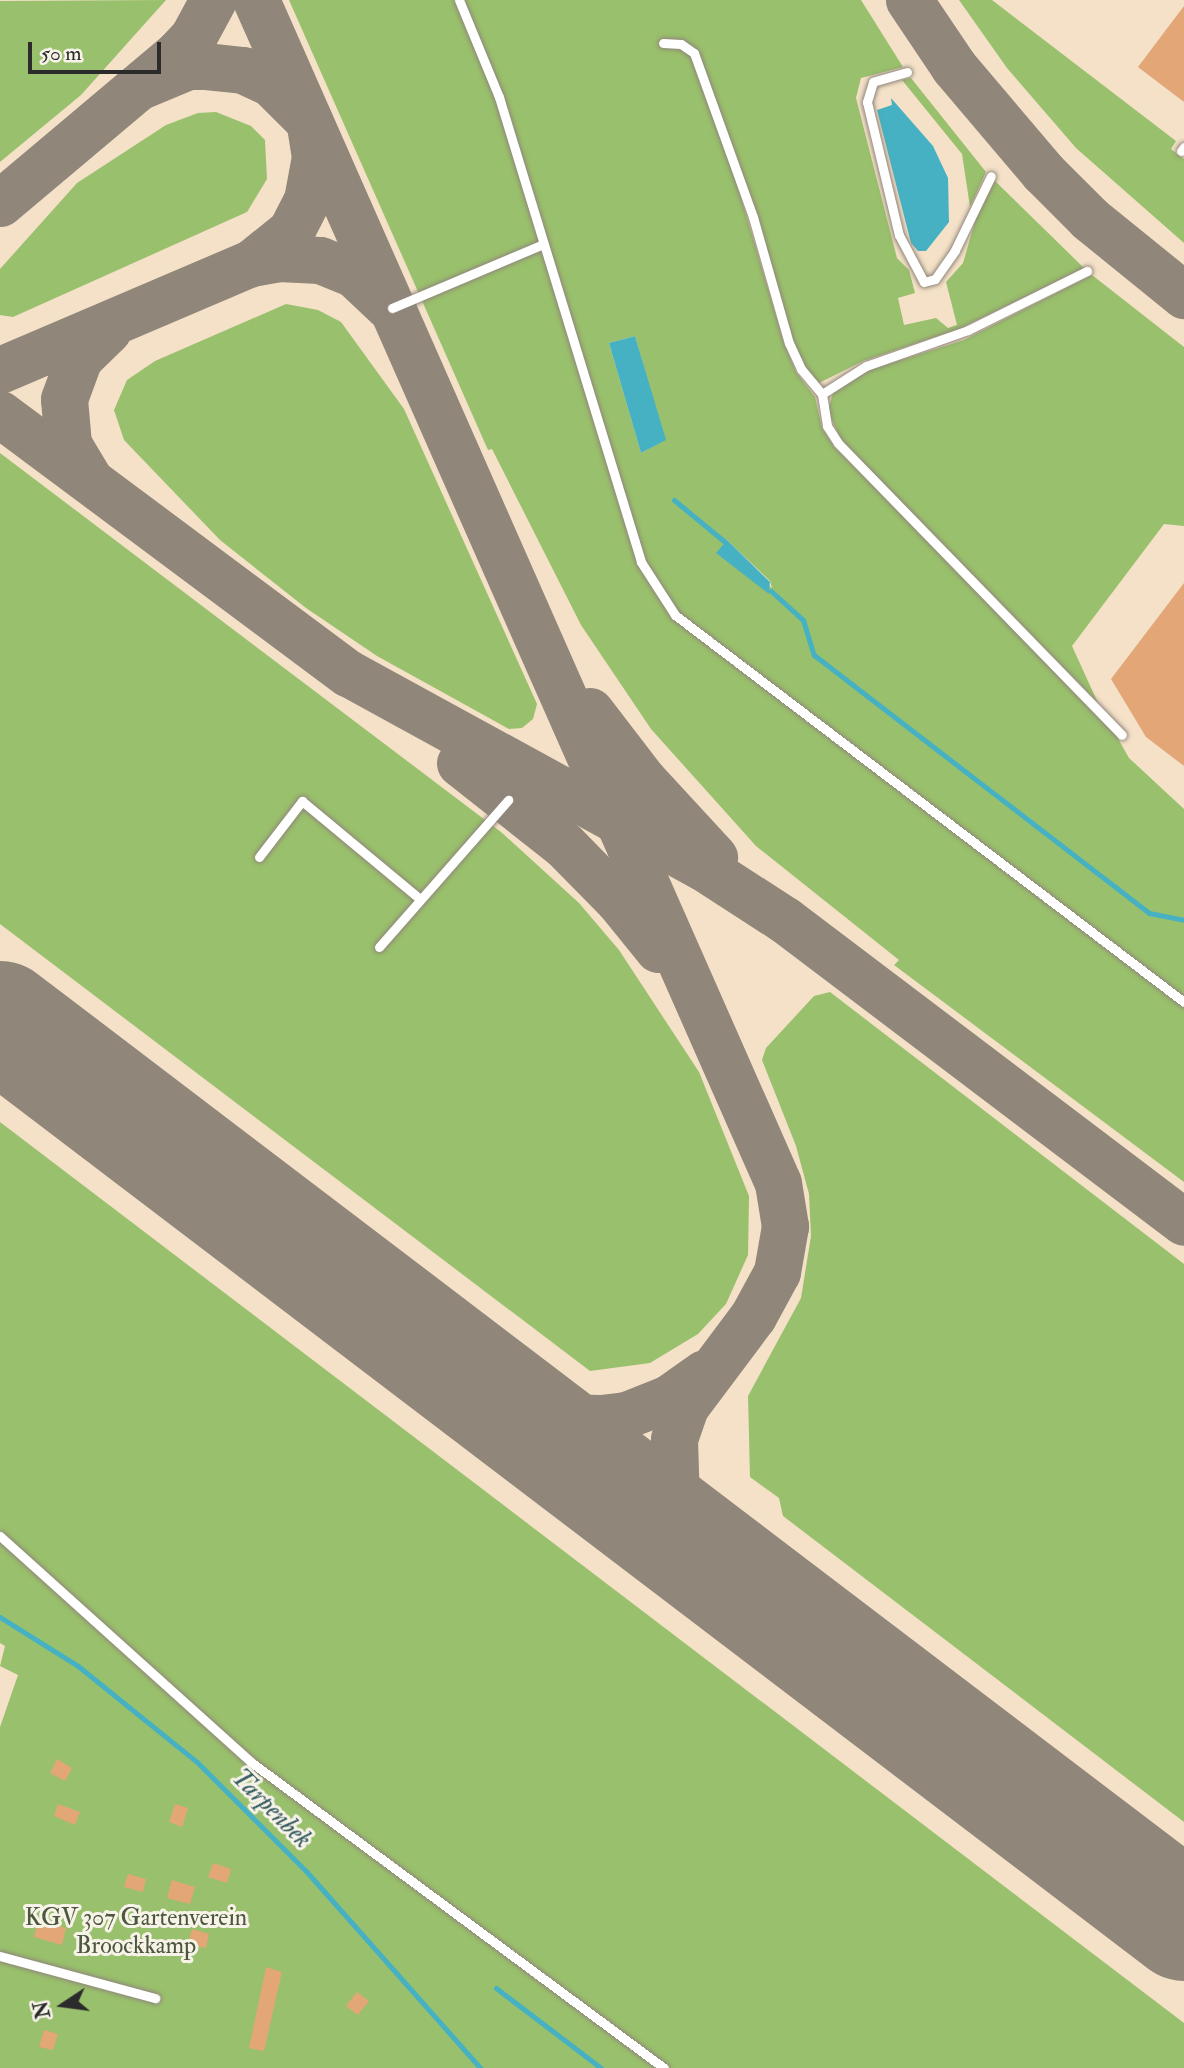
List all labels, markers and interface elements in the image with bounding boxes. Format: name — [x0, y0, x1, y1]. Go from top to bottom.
scale bar — [32, 28, 164, 72]
text: 50 m — [41, 40, 82, 67]
water label: Tarpenbek — [225, 1763, 317, 1855]
park label: KGV 307 Gartenverein Broockkamp — [25, 1904, 247, 1960]
north arrow — [28, 1970, 98, 2040]
text: N — [29, 1999, 56, 2021]

